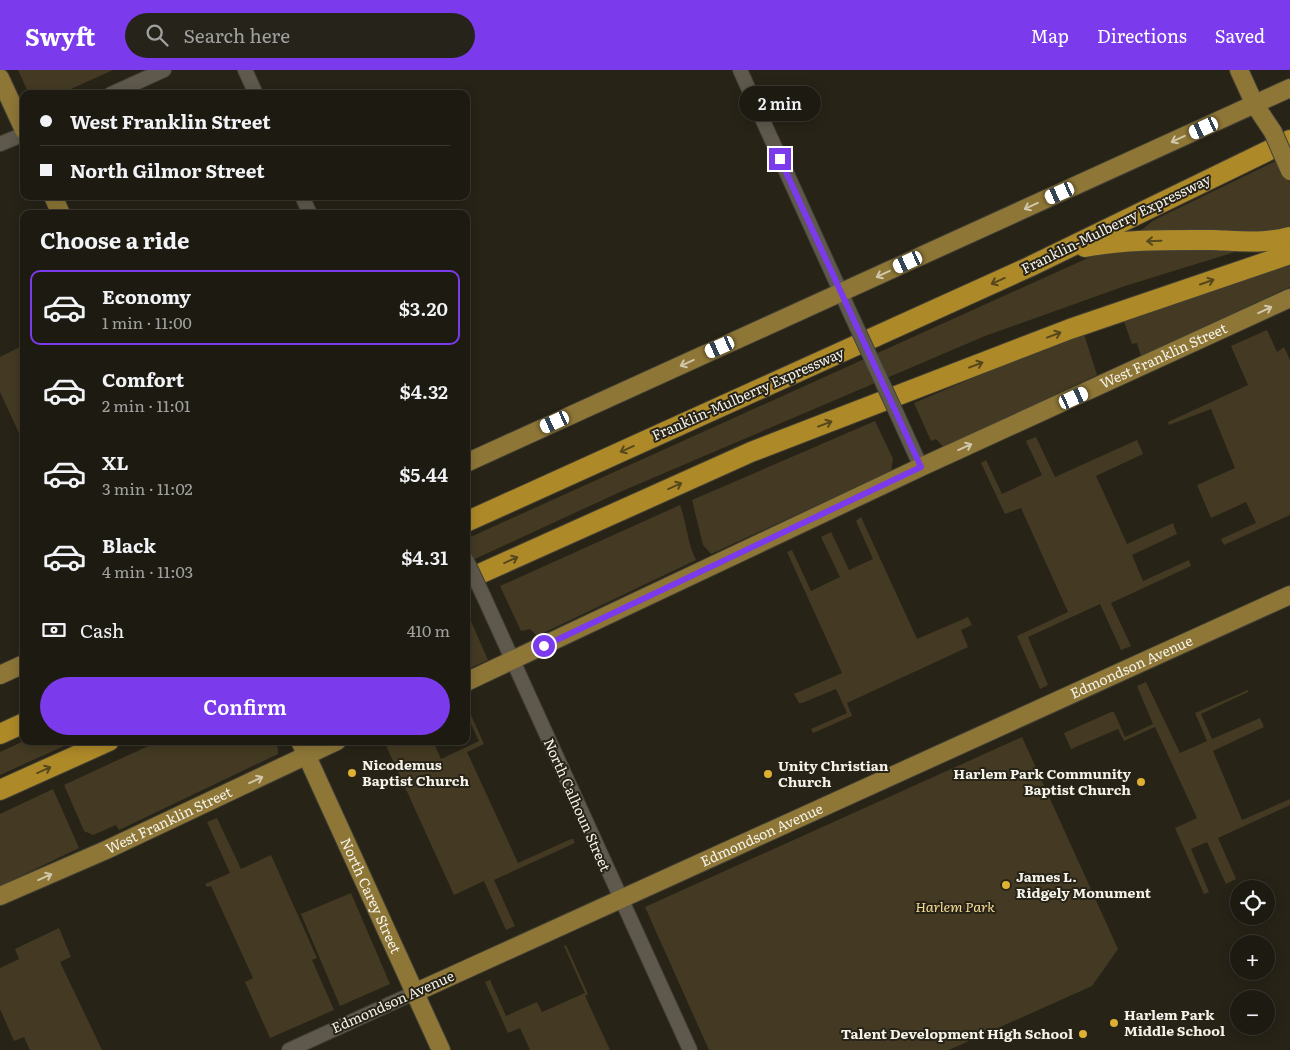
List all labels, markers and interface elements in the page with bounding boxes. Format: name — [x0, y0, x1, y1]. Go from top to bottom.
search box — [125, 13, 475, 58]
text: Swyft — [25, 18, 95, 53]
icon: search — [143, 21, 171, 49]
text: Search here — [183, 21, 290, 49]
text: Map — [1031, 22, 1069, 49]
text: Directions — [1097, 22, 1187, 49]
text: Saved — [1215, 22, 1265, 49]
callout: 2 min — [739, 87, 821, 122]
text: 2 min — [758, 91, 802, 115]
text: West Franklin Street — [70, 107, 271, 135]
car — [1187, 115, 1220, 141]
one-way arrow — [1171, 134, 1186, 144]
route end — [769, 148, 791, 170]
text: North Gilmor Street — [70, 156, 265, 184]
street label: Franklin-Mulberry Expressway — [1017, 168, 1215, 278]
car — [1043, 180, 1076, 206]
one-way arrow — [1024, 202, 1039, 212]
text: Choose a ride — [40, 223, 189, 256]
one-way arrow — [1146, 236, 1162, 246]
car — [891, 249, 924, 275]
one-way arrow — [876, 269, 891, 279]
one-way arrow — [991, 277, 1006, 286]
one-way arrow — [1199, 277, 1215, 286]
text: Economy — [102, 282, 191, 310]
icon: car — [42, 285, 87, 330]
text: $3.20 — [399, 294, 448, 322]
one-way arrow — [1257, 304, 1272, 314]
text: 1 min · 11:00 — [102, 310, 192, 334]
street label: West Franklin Street — [1096, 317, 1230, 393]
one-way arrow — [1046, 330, 1061, 339]
car — [703, 334, 736, 360]
street label: Franklin-Mulberry Expressway — [648, 341, 848, 445]
one-way arrow — [680, 358, 695, 368]
one-way arrow — [968, 360, 983, 369]
text: Comfort — [102, 365, 184, 393]
icon: car — [42, 368, 87, 413]
text: $4.32 — [400, 377, 448, 405]
car — [1057, 385, 1090, 411]
text: 2 min · 11:01 — [102, 393, 191, 417]
car — [538, 409, 571, 435]
one-way arrow — [817, 418, 832, 427]
one-way arrow — [957, 441, 972, 451]
one-way arrow — [620, 445, 635, 455]
text: XL — [102, 448, 129, 476]
icon: car — [42, 451, 87, 496]
text: $5.44 — [399, 460, 448, 488]
text: 3 min · 11:02 — [102, 476, 193, 500]
one-way arrow — [667, 481, 682, 491]
text: Black — [102, 531, 156, 559]
icon: car — [42, 534, 87, 579]
text: $4.31 — [401, 543, 448, 571]
one-way arrow — [503, 555, 518, 565]
text: 4 min · 11:03 — [102, 559, 193, 583]
icon: cash — [40, 616, 68, 644]
text: Cash — [80, 616, 124, 644]
text: 410 m — [407, 618, 450, 642]
street label: Edmondson Avenue — [1067, 630, 1195, 703]
route start — [533, 635, 555, 657]
button: Confirm — [40, 677, 450, 735]
street label: North Calhoun Street — [540, 735, 616, 875]
place label: Nicodemus Baptist Church — [362, 754, 469, 790]
place label: Unity Christian Church — [778, 755, 889, 791]
place label: Harlem Park Community Baptist Church — [953, 763, 1131, 799]
one-way arrow — [36, 765, 51, 775]
marker: Nicodemus Baptist Church — [346, 767, 358, 779]
marker: Unity Christian Church — [762, 768, 774, 780]
one-way arrow — [248, 775, 263, 784]
marker: Harlem Park Community Baptist Church — [1135, 776, 1147, 788]
street label: West Franklin Street — [102, 781, 235, 858]
street label: Edmondson Avenue — [697, 798, 826, 871]
street label: North Carey Street — [336, 834, 407, 957]
place label: James L. Ridgely Monument — [1016, 866, 1152, 902]
one-way arrow — [37, 871, 52, 881]
marker: James L. Ridgely Monument — [1000, 879, 1012, 891]
map controls — [1230, 880, 1275, 1035]
button: locate — [1230, 880, 1275, 925]
park label: Harlem Park — [915, 896, 995, 916]
button: + — [1230, 935, 1275, 980]
street label: Edmondson Avenue — [328, 965, 457, 1037]
button: − — [1230, 990, 1275, 1035]
place label: Harlem Park Middle School — [1124, 1004, 1225, 1040]
marker: Harlem Park Middle School — [1108, 1017, 1120, 1029]
place label: Talent Development High School — [841, 1023, 1073, 1043]
marker: Talent Development High School — [1077, 1028, 1089, 1040]

